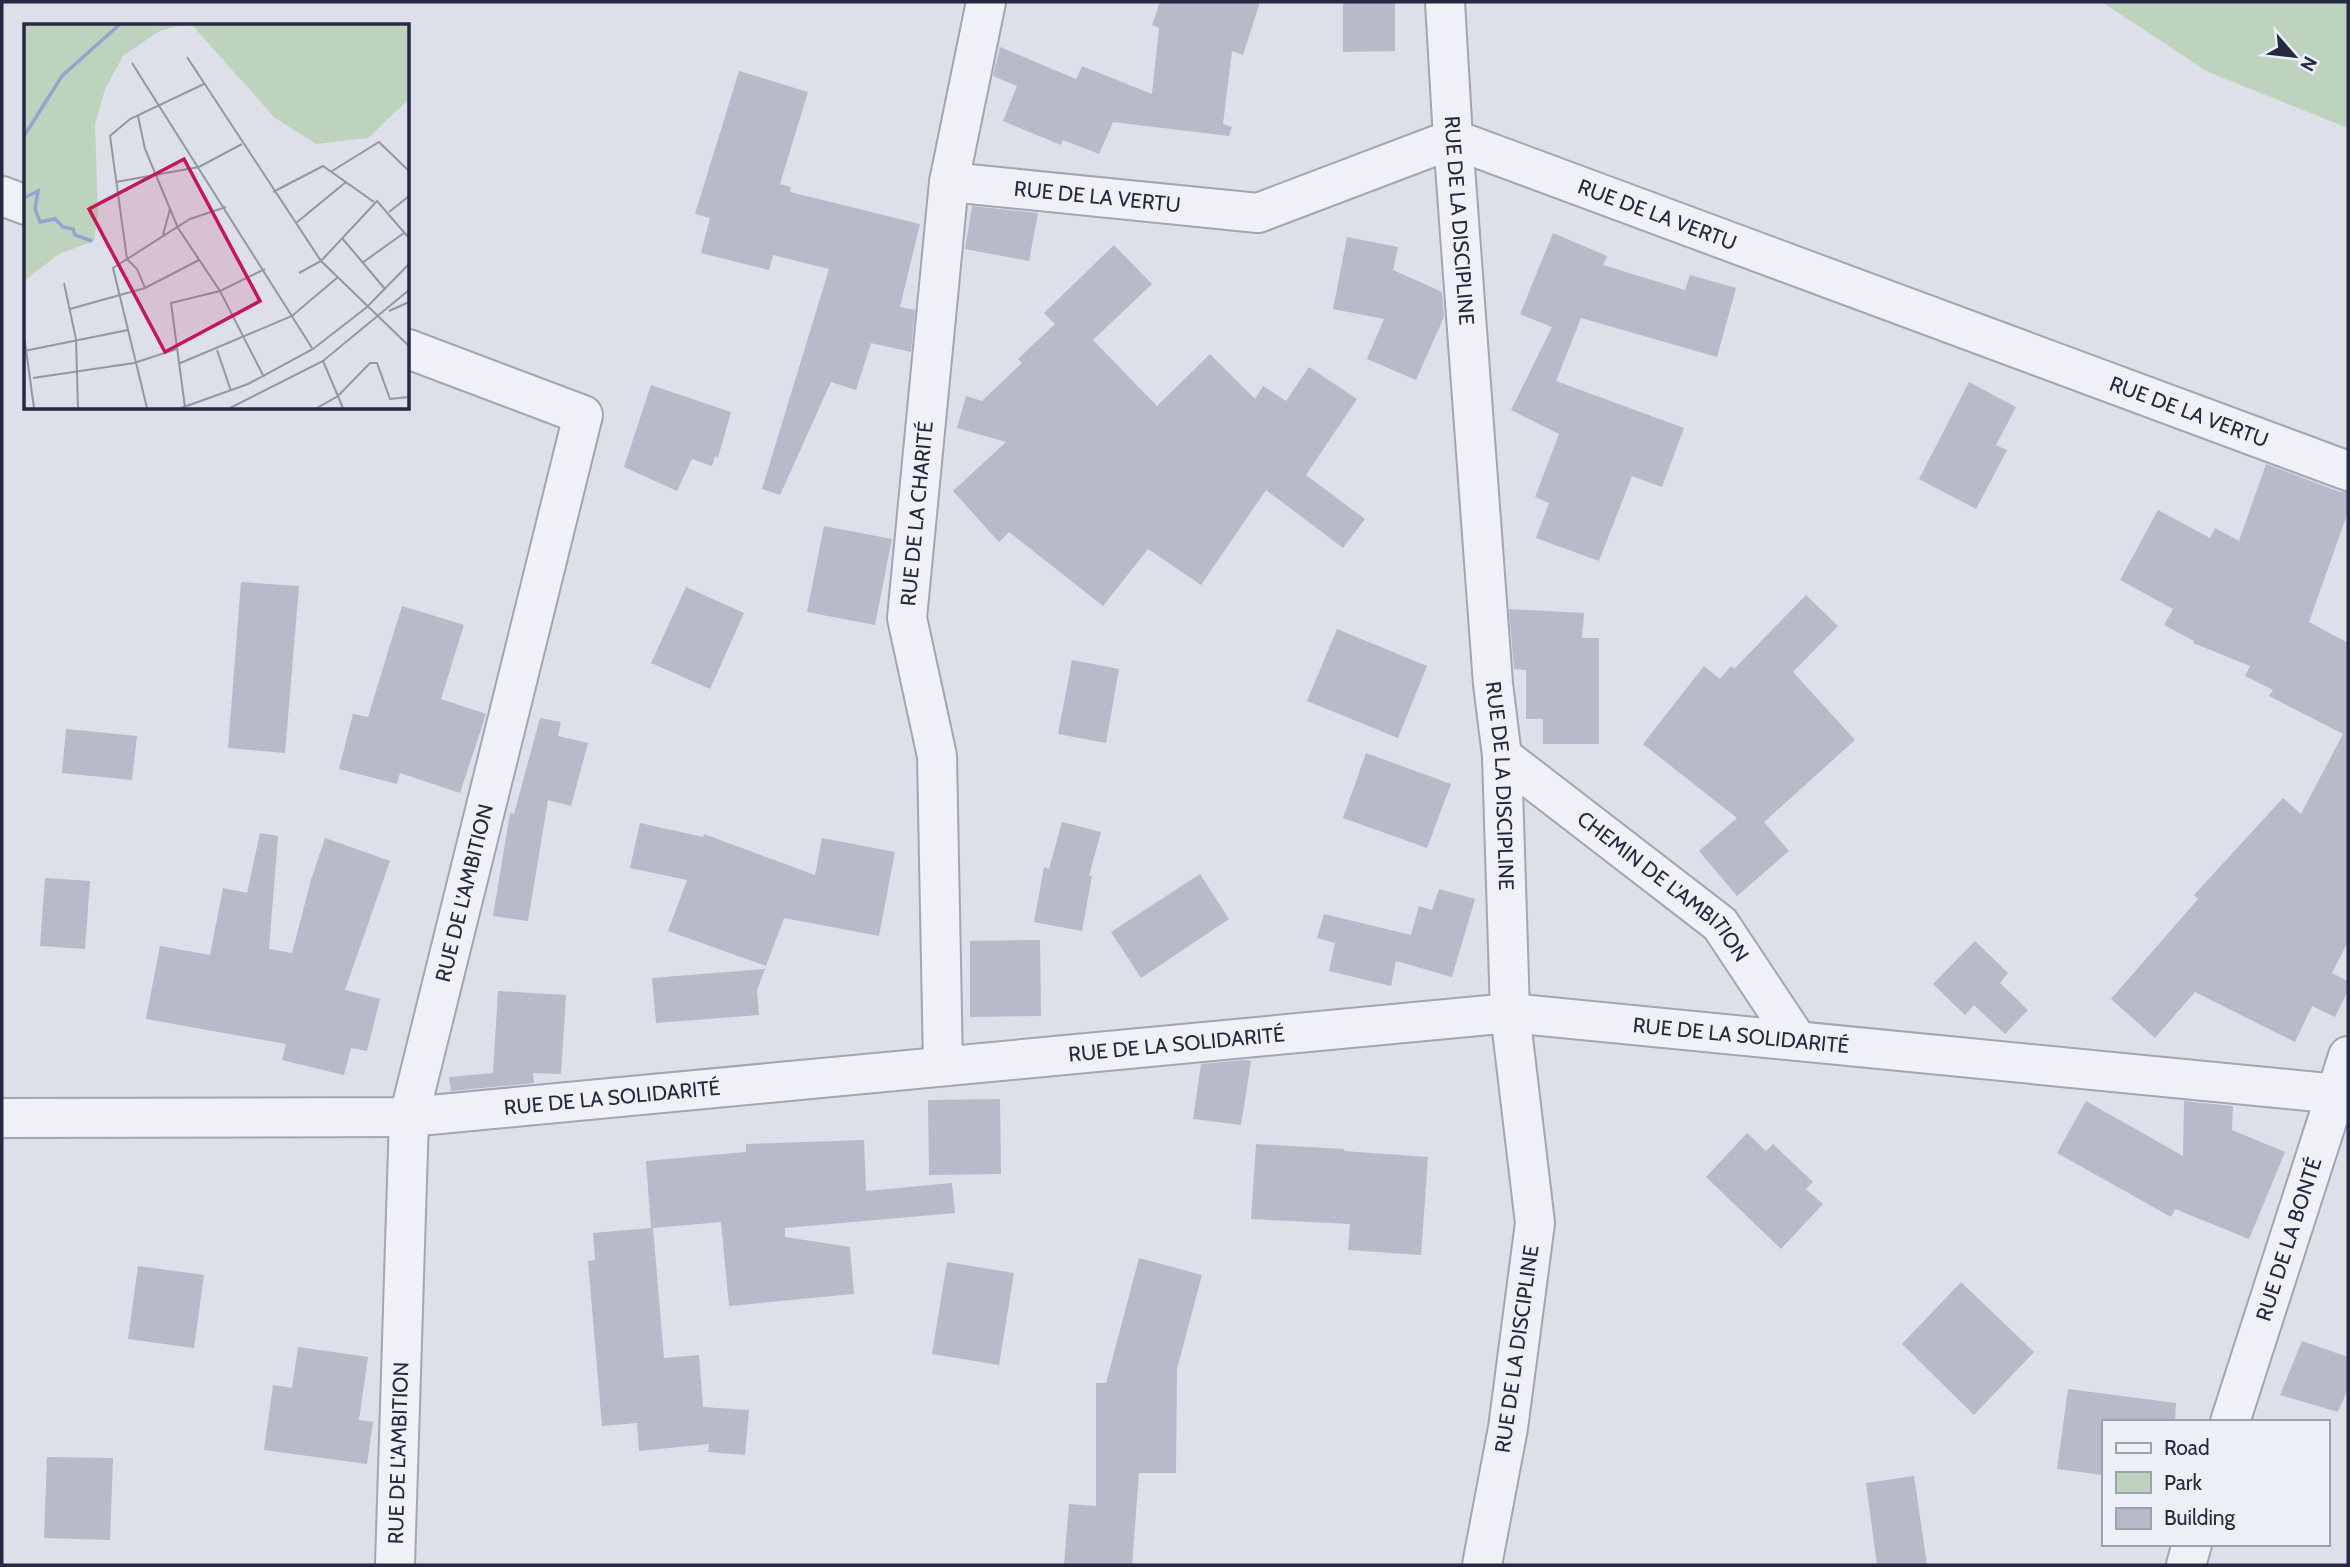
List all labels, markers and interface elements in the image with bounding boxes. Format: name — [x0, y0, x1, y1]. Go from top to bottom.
north arrow — [2259, 21, 2329, 91]
inset map — [24, 24, 410, 410]
text: N — [2295, 52, 2322, 75]
street label: RUE DE LA DISCIPLINE — [1440, 115, 1480, 326]
street label: RUE DE LA VERTU — [1575, 173, 1740, 255]
street label: RUE DE LA VERTU — [1013, 176, 1182, 217]
street label: RUE DE LA VERTU — [2106, 371, 2272, 452]
street label: RUE DE LA CHARITÉ — [895, 420, 938, 607]
street label: RUE DE LA DISCIPLINE — [1481, 680, 1519, 891]
street label: RUE DE L'AMBITION — [430, 801, 498, 985]
street label: CHEMIN DE L'AMBITION — [1572, 806, 1754, 966]
street label: RUE DE LA SOLIDARITÉ — [1632, 1012, 1850, 1058]
street label: RUE DE LA SOLIDARITÉ — [1067, 1021, 1286, 1067]
street label: RUE DE LA SOLIDARITÉ — [503, 1075, 721, 1120]
street label: RUE DE LA BONTÉ — [2250, 1154, 2326, 1324]
street label: RUE DE LA DISCIPLINE — [1490, 1243, 1543, 1454]
street label: RUE DE L'AMBITION — [383, 1361, 413, 1545]
legend — [2102, 1420, 2329, 1546]
text: Road — [2164, 1435, 2210, 1460]
text: Park — [2164, 1470, 2202, 1495]
text: Building — [2164, 1505, 2236, 1530]

